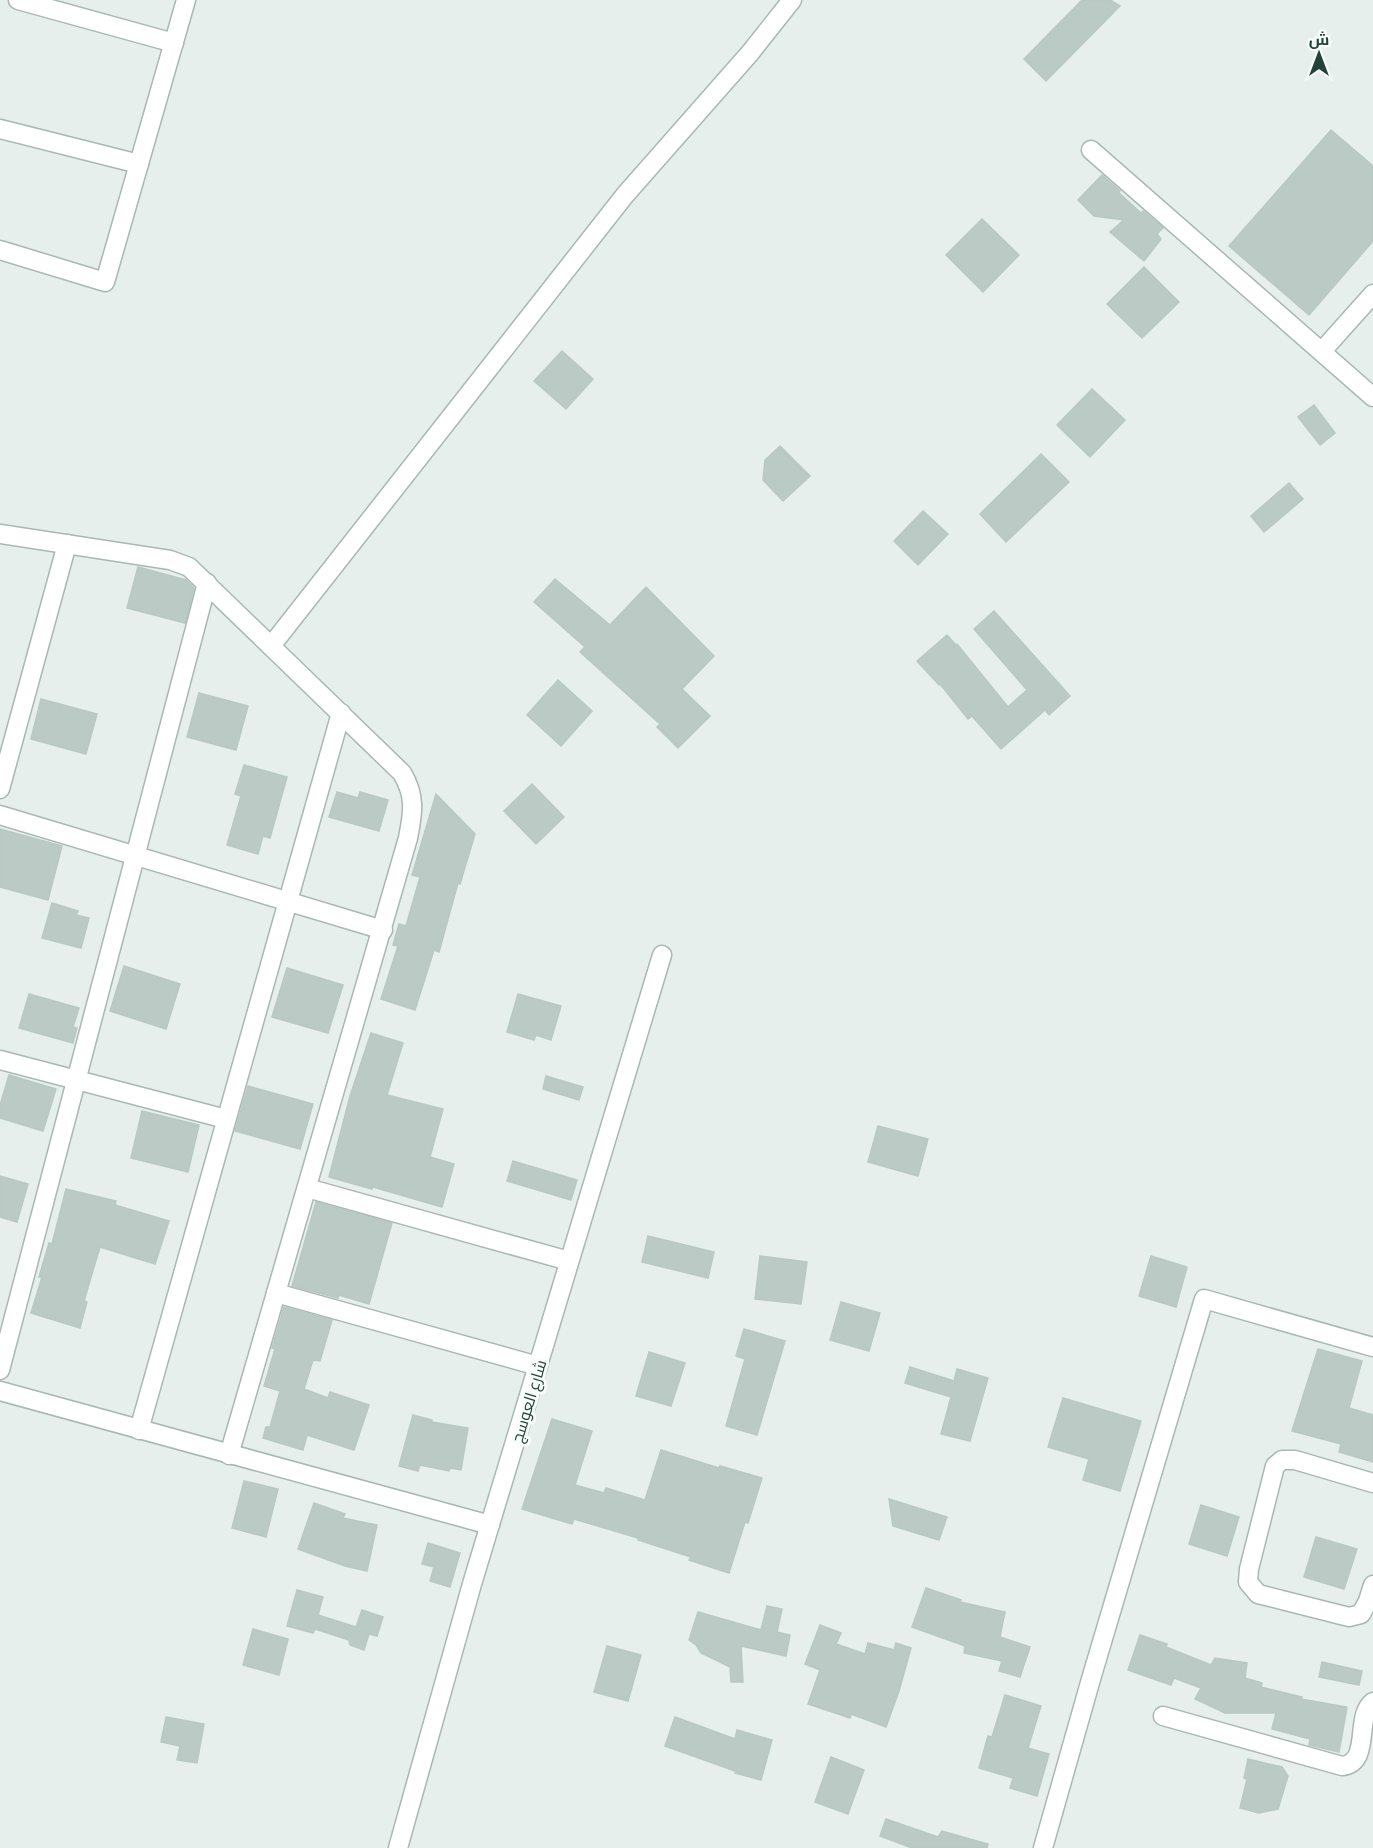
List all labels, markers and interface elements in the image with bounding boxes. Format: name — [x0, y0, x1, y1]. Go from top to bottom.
north arrow — [1289, 24, 1349, 84]
text: ش — [1309, 29, 1329, 49]
street label: شارع العوسج — [506, 1357, 552, 1446]

